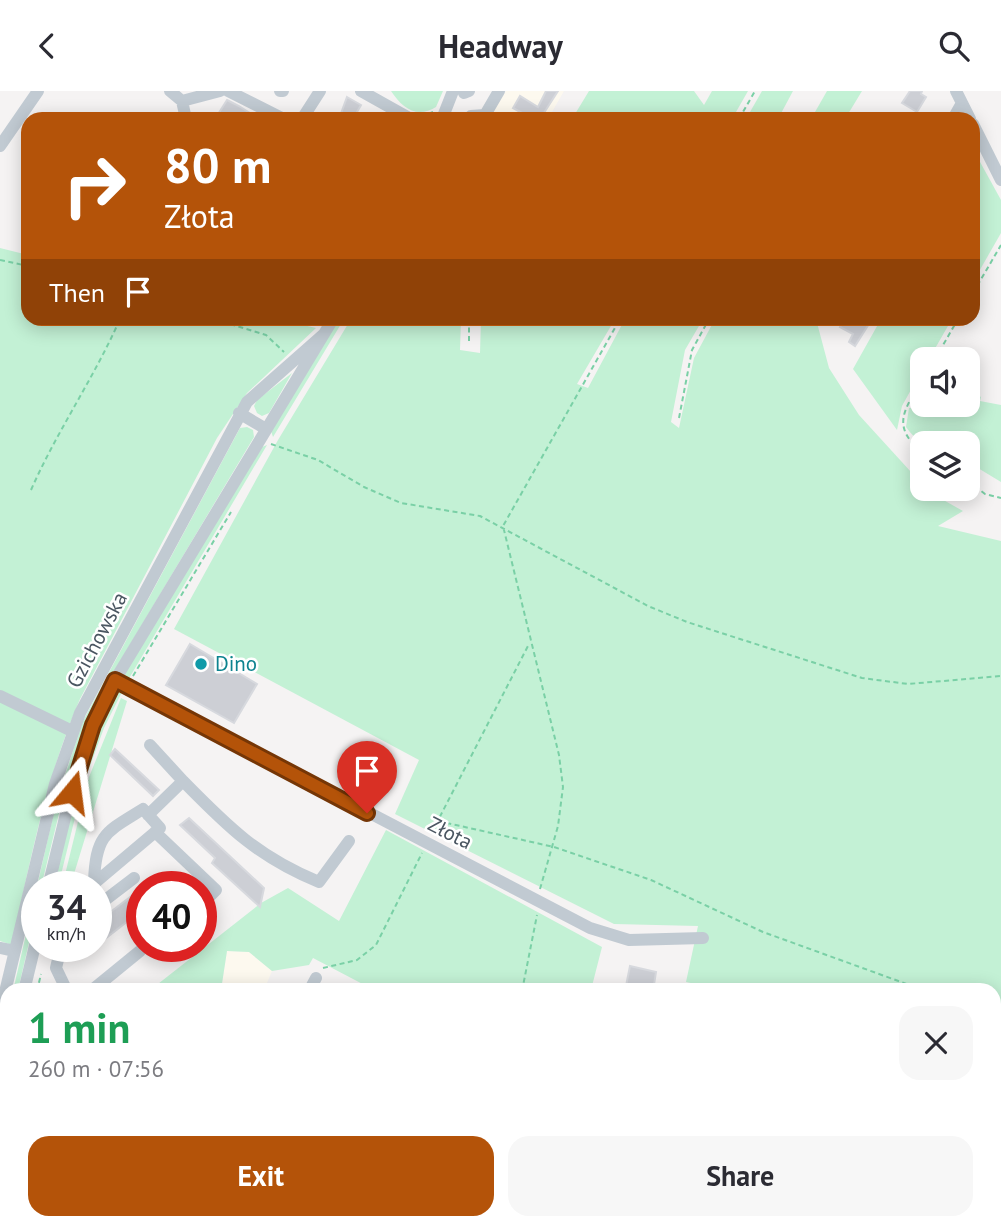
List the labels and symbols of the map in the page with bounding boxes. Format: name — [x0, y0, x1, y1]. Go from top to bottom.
street label: Gzichowska — [60, 587, 133, 692]
place label: Dino — [215, 650, 257, 677]
marker: Dino — [193, 656, 209, 672]
pin — [337, 741, 397, 813]
position arrow — [35, 755, 109, 829]
street label: Złota — [423, 810, 477, 855]
speed limit sign: 40 — [126, 871, 217, 962]

